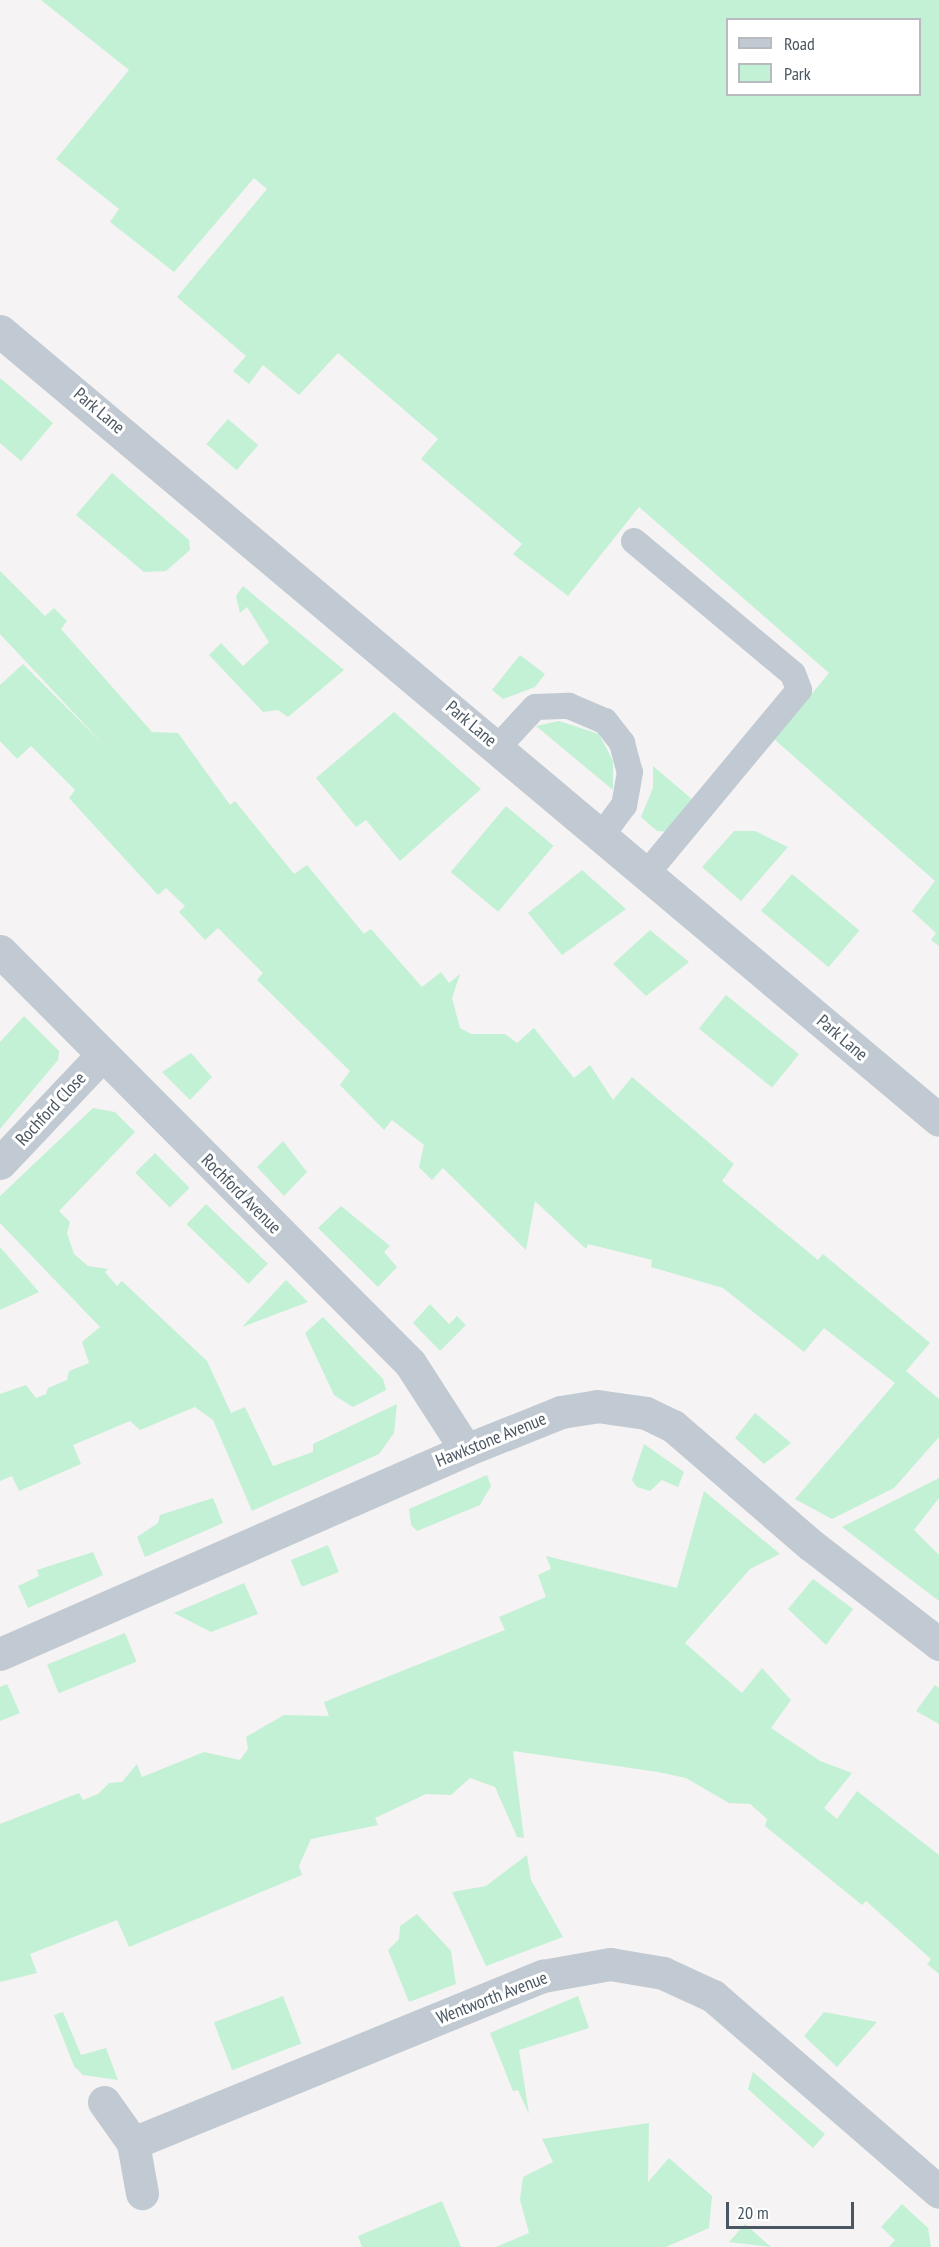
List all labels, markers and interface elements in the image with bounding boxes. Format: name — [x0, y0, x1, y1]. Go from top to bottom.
legend — [726, 18, 921, 96]
text: Road — [784, 32, 815, 55]
text: Park — [784, 62, 811, 85]
street label: Park Lane — [69, 383, 129, 439]
street label: Park Lane — [441, 696, 501, 752]
street label: Park Lane — [812, 1010, 872, 1066]
street label: Rochford Close — [12, 1068, 90, 1150]
street label: Rochford Avenue — [196, 1149, 286, 1239]
street label: Hawkstone Avenue — [432, 1408, 550, 1472]
street label: Wentworth Avenue — [433, 1967, 551, 2029]
scale bar — [729, 2190, 856, 2228]
text: 20 m — [737, 2201, 769, 2224]

